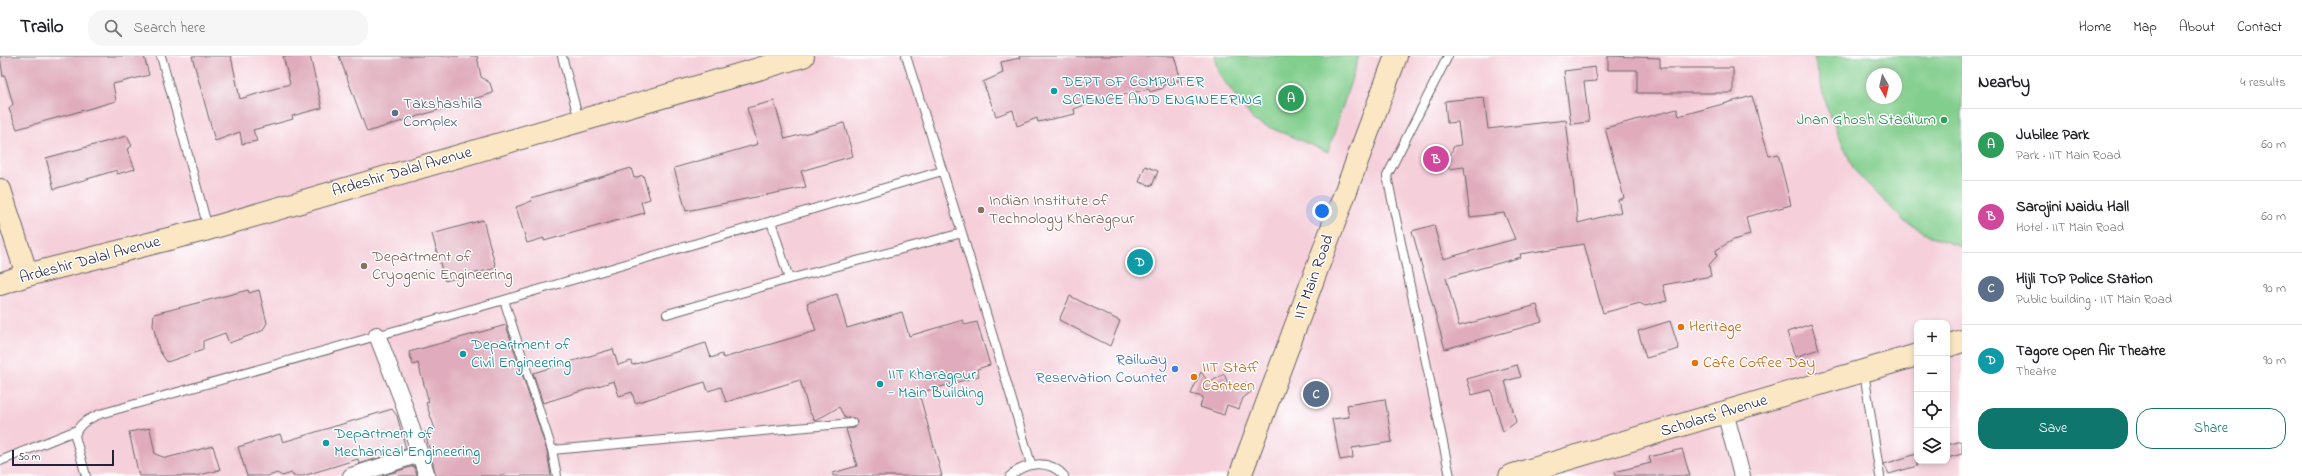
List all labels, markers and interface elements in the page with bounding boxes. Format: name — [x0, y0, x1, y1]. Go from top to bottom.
search box — [88, 10, 368, 46]
text: Trailo — [20, 14, 64, 41]
icon: search — [102, 17, 124, 39]
text: Search here — [134, 17, 205, 39]
text: Home — [2079, 17, 2111, 38]
text: Map — [2133, 17, 2157, 38]
text: About — [2179, 17, 2215, 38]
text: Contact — [2237, 17, 2282, 38]
north arrow — [1866, 68, 1902, 104]
place label: DEPT OF COMPUTER SCIENCE AND ENGINEERING — [1061, 70, 1262, 112]
text: Nearby — [1978, 70, 2030, 95]
text: 4 results — [2240, 73, 2286, 92]
pin: A — [1278, 83, 1304, 113]
marker: DEPT OF COMPUTER SCIENCE AND ENGINEERING — [1049, 86, 1059, 96]
place label: Takshashila Complex — [403, 92, 482, 134]
marker: Takshashila Complex — [390, 108, 400, 118]
place label: Jnan Ghosh Stadium — [1796, 108, 1936, 132]
marker: Jnan Ghosh Stadium — [1939, 115, 1949, 125]
text: Jubilee Park — [2016, 124, 2089, 146]
text: A — [1987, 135, 1995, 154]
text: 60 m — [2261, 135, 2286, 154]
street label: Ardeshir Dalal Avenue — [329, 140, 476, 203]
pin: B — [1423, 144, 1449, 174]
text: Park · IIT Main Road — [2016, 146, 2121, 165]
place label: Indian Institute of Technology Kharagpur — [989, 189, 1134, 231]
text: Sarojini Naidu Hall — [2016, 196, 2129, 218]
your location — [1312, 201, 1332, 221]
marker: Indian Institute of Technology Kharagpur — [976, 205, 986, 215]
text: B — [1987, 207, 1995, 226]
text: 60 m — [2261, 207, 2286, 226]
text: Hotel · IIT Main Road — [2016, 218, 2124, 237]
street label: Ardeshir Dalal Avenue — [17, 229, 164, 290]
street label: IIT Main Road — [1288, 231, 1340, 323]
place label: Department of Cryogenic Engineering — [371, 245, 513, 287]
pin: D — [1127, 247, 1153, 277]
marker: Department of Cryogenic Engineering — [359, 261, 369, 271]
text: Hijli TOP Police Station — [2016, 268, 2153, 290]
text: C — [1987, 279, 1995, 298]
text: 90 m — [2263, 279, 2286, 298]
text: Public building · IIT Main Road — [2016, 290, 2172, 309]
place label: Heritage — [1689, 315, 1743, 339]
map controls — [1914, 320, 1950, 464]
button: + — [1914, 320, 1950, 356]
marker: Heritage — [1676, 322, 1686, 332]
place label: Department of Civil Engineering — [470, 333, 571, 375]
text: Tagore Open Air Theatre — [2016, 340, 2166, 362]
place label: Railway Reservation Counter — [1036, 348, 1167, 390]
marker: Department of Civil Engineering — [458, 349, 468, 359]
place label: Cafe Coffee Day — [1703, 351, 1815, 375]
text: D — [1986, 351, 1996, 370]
text: 90 m — [2263, 351, 2286, 370]
place label: IIT Staff Canteen — [1202, 356, 1259, 398]
button: − — [1914, 356, 1950, 392]
marker: Cafe Coffee Day — [1690, 358, 1700, 368]
text: Theatre — [2016, 362, 2057, 381]
place label: IIT Kharagpur - Main Building — [888, 363, 984, 405]
marker: Railway Reservation Counter — [1170, 364, 1180, 374]
marker: IIT Staff Canteen — [1189, 372, 1199, 382]
marker: IIT Kharagpur - Main Building — [875, 379, 885, 389]
pin: C — [1303, 379, 1329, 409]
street label: Scholars' Avenue — [1658, 388, 1771, 444]
button: locate — [1914, 392, 1950, 428]
button: Save — [1978, 408, 2128, 449]
button: Share — [2136, 408, 2286, 449]
place label: Department of Mechanical Engineering — [333, 422, 480, 464]
button: layers — [1914, 428, 1950, 464]
marker: Department of Mechanical Engineering — [321, 438, 331, 448]
scale bar — [12, 448, 114, 467]
text: 50 m — [18, 449, 40, 465]

